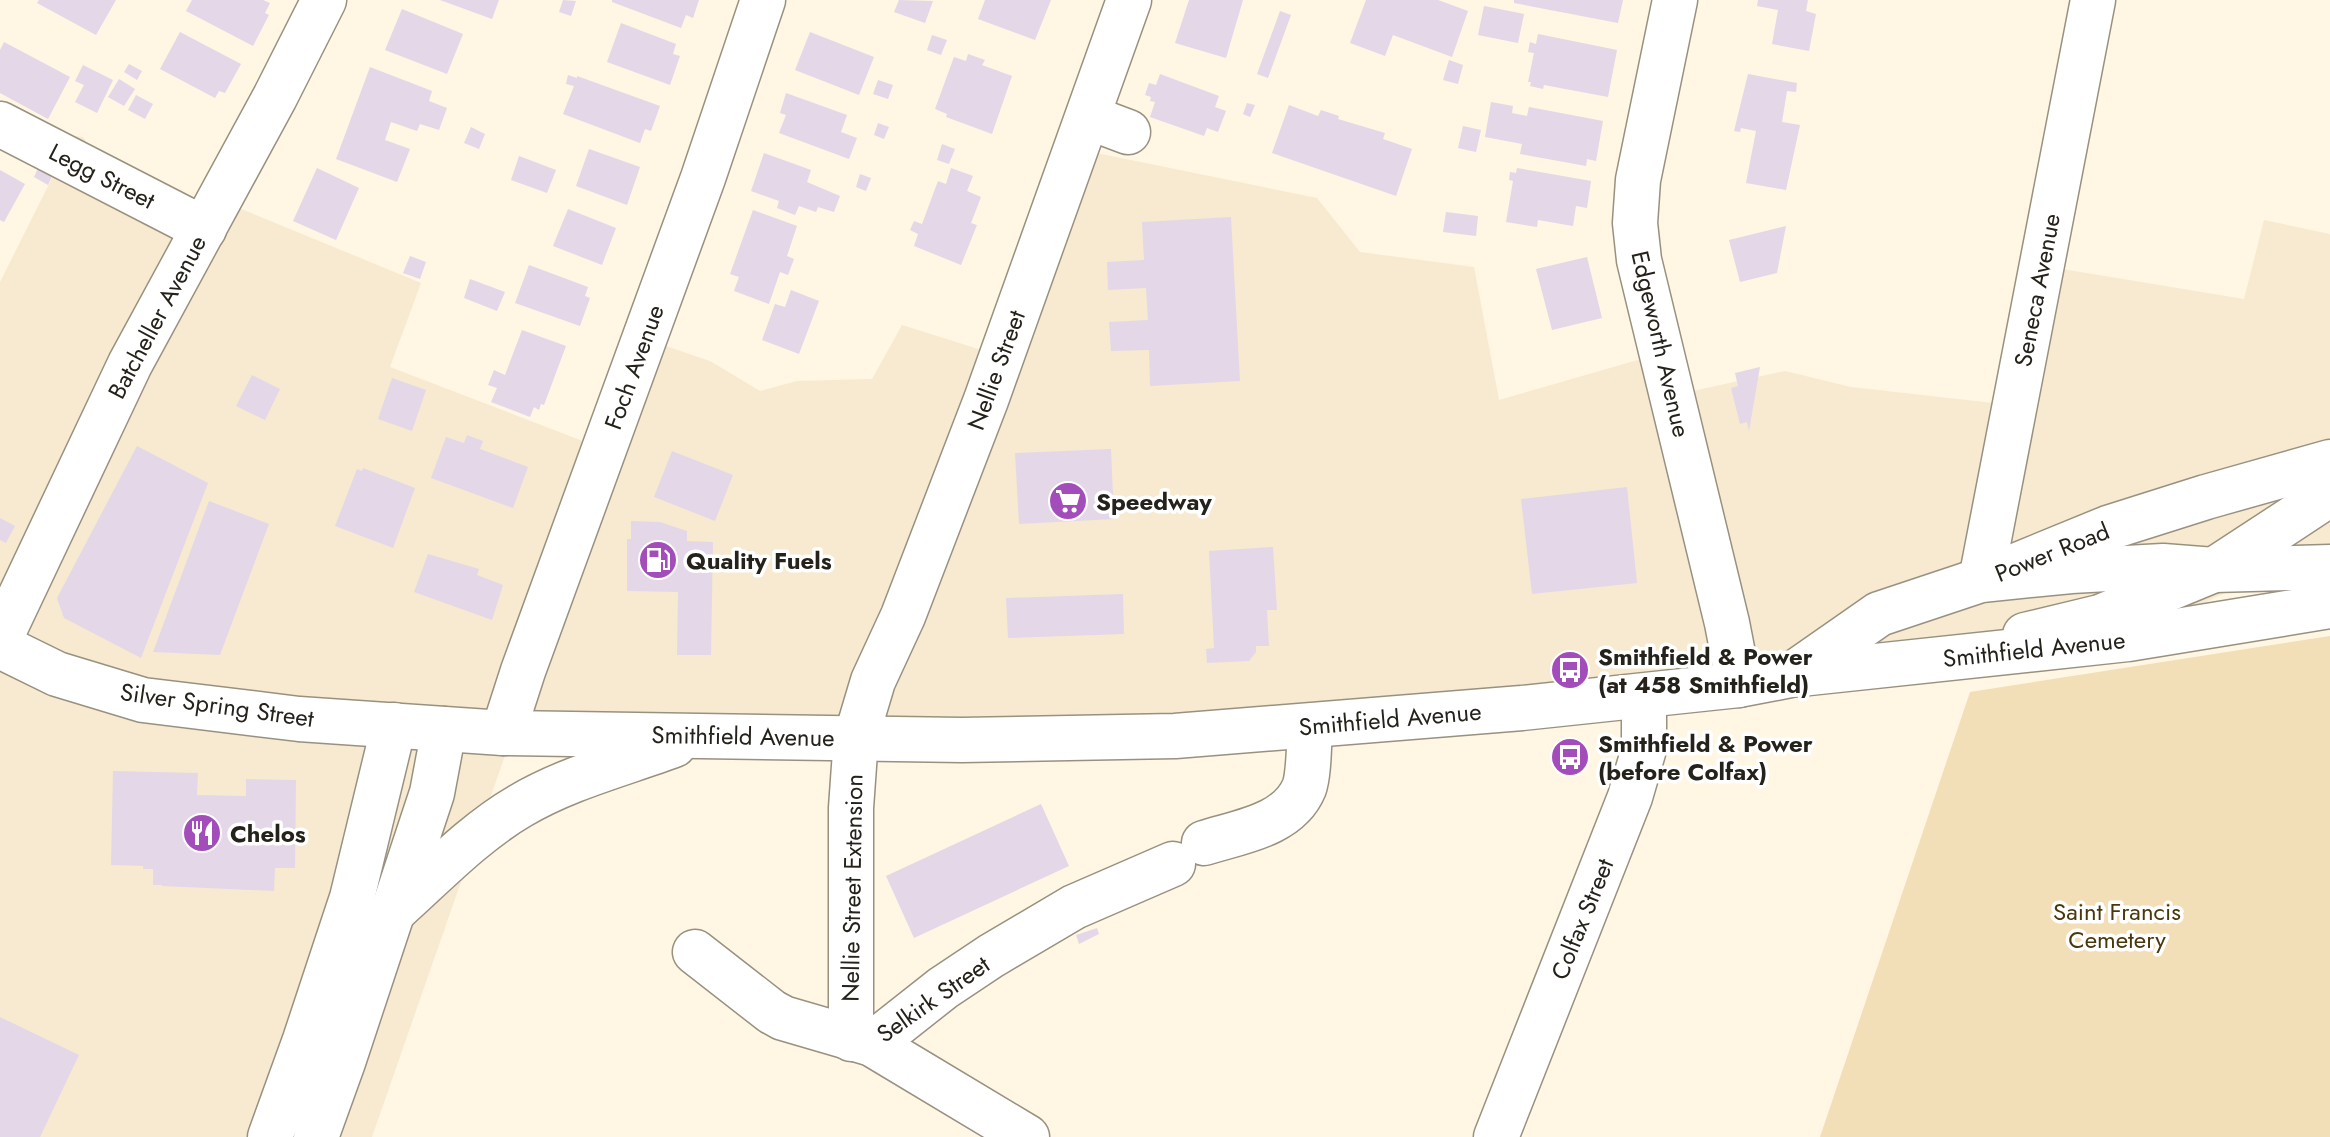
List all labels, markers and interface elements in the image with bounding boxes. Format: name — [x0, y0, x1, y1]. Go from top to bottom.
street label: Legg Street — [43, 134, 161, 218]
street label: Seneca Avenue — [2005, 210, 2069, 370]
street label: Batcheller Avenue — [99, 229, 215, 405]
street label: Edgeworth Avenue — [1623, 247, 1699, 441]
street label: Foch Avenue — [595, 300, 673, 434]
street label: Nellie Street — [958, 305, 1034, 435]
supermarket icon: Speedway — [1047, 480, 1089, 522]
place label: Speedway — [1096, 484, 1212, 519]
street label: Power Road — [1989, 513, 2115, 591]
fuel station icon: Quality Fuels — [637, 539, 679, 581]
place label: Quality Fuels — [686, 543, 832, 578]
street label: Smithfield Avenue — [1941, 622, 2127, 676]
place label: Smithfield & Power (at 458 Smithfield) — [1598, 639, 1813, 702]
bus stop icon: Smithfield & Power (at 458 Smithfield) — [1549, 649, 1591, 691]
street label: Silver Spring Street — [118, 674, 316, 736]
street label: Smithfield Avenue — [1297, 694, 1483, 744]
street label: Smithfield Avenue — [651, 717, 835, 755]
place label: Smithfield & Power (before Colfax) — [1598, 726, 1813, 789]
bus stop icon: Smithfield & Power (before Colfax) — [1549, 736, 1591, 778]
street label: Nellie Street Extension — [833, 774, 871, 1002]
restaurant icon: Chelos — [181, 812, 223, 854]
place label: Chelos — [230, 816, 306, 851]
street label: Colfax Street — [1542, 853, 1622, 985]
park label: Saint Francis Cemetery — [2053, 894, 2181, 957]
street label: Selkirk Street — [869, 947, 997, 1051]

